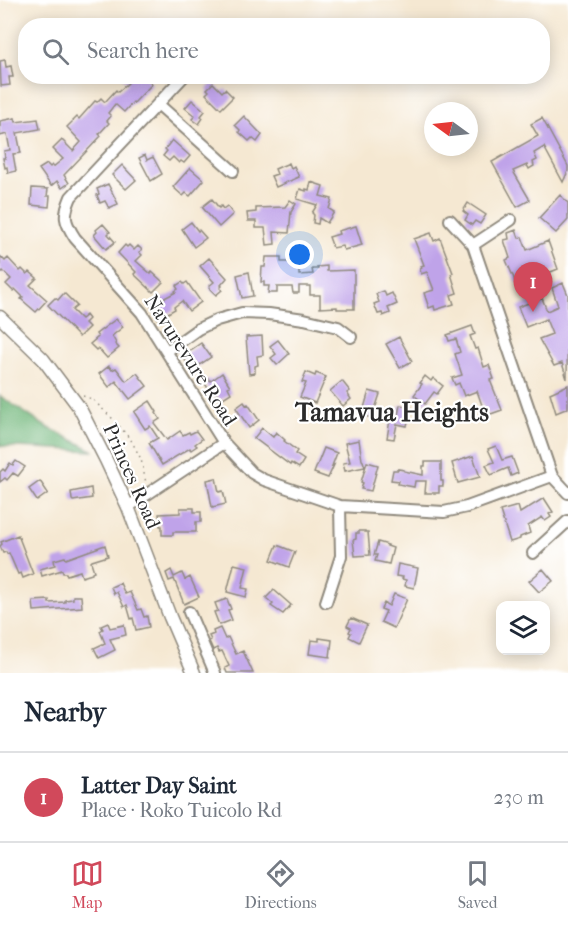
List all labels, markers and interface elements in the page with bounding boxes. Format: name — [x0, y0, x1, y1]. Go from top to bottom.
search box — [18, 18, 550, 84]
icon: search — [39, 35, 72, 68]
text: Search here — [87, 38, 199, 64]
north arrow — [424, 102, 478, 156]
your location — [285, 240, 314, 269]
pin: 1 — [514, 262, 552, 312]
street label: Navurevure Road — [140, 290, 242, 431]
district label: Tamavua Heights — [294, 397, 489, 428]
street label: Princes Road — [98, 420, 165, 533]
map controls — [496, 601, 550, 655]
button: layers — [496, 601, 550, 655]
text: Nearby — [24, 697, 106, 728]
text: Latter Day Saint — [81, 773, 237, 799]
text: 1 — [40, 786, 47, 809]
text: 230 m — [494, 786, 544, 809]
text: Place · Roko Tuicolo Rd — [81, 799, 282, 822]
tab: Map — [71, 857, 104, 912]
tab: Directions — [245, 857, 317, 912]
tab: Saved — [458, 857, 497, 912]

